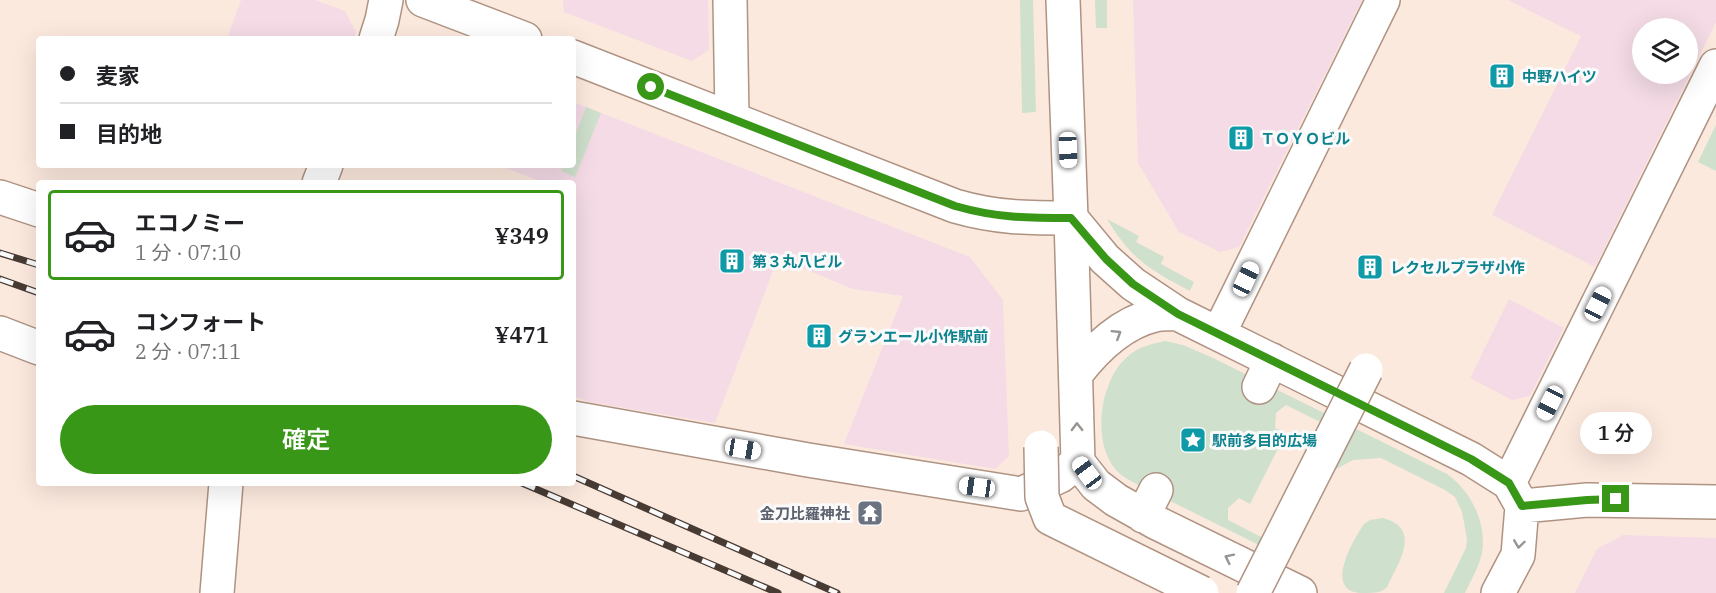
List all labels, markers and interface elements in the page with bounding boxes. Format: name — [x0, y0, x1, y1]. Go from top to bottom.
map controls — [1632, 18, 1698, 84]
button: layers — [1632, 18, 1698, 84]
text: 麦家 — [96, 61, 140, 90]
building icon: 中野ハイツ — [1487, 61, 1517, 91]
place label: 中野ハイツ — [1522, 67, 1597, 86]
route start — [637, 73, 664, 100]
text: 目的地 — [96, 119, 162, 148]
building icon: ＴＯＹＯビル — [1226, 123, 1256, 153]
place label: ＴＯＹＯビル — [1260, 129, 1350, 148]
car — [1058, 132, 1078, 168]
icon: car — [63, 208, 117, 262]
text: エコノミー — [135, 208, 245, 237]
text: ¥349 — [495, 221, 549, 250]
text: 1 分 · 07:10 — [135, 239, 241, 266]
building icon: 第３丸八ビル — [717, 246, 747, 276]
place label: 第３丸八ビル — [752, 252, 842, 271]
building icon: レクセルプラザ小作 — [1355, 252, 1385, 282]
place label: レクセルプラザ小作 — [1390, 258, 1525, 277]
car — [1230, 259, 1262, 299]
car — [1582, 284, 1614, 324]
icon: car — [63, 307, 117, 361]
text: コンフォート — [135, 307, 266, 336]
text: ¥471 — [495, 320, 549, 349]
building icon: グランエール小作駅前 — [804, 321, 834, 351]
place label: グランエール小作駅前 — [838, 327, 988, 346]
one-way arrow — [1111, 329, 1121, 341]
text: 2 分 · 07:11 — [135, 338, 241, 365]
car — [1534, 383, 1566, 423]
button: 確定 — [60, 405, 552, 474]
callout: 1 分 — [1580, 412, 1652, 454]
text: 1 分 — [1598, 419, 1634, 446]
one-way arrow — [1071, 423, 1084, 432]
place icon: 駅前多目的広場 — [1178, 425, 1208, 455]
place label: 駅前多目的広場 — [1212, 431, 1317, 450]
car — [724, 437, 762, 461]
car — [1069, 453, 1105, 493]
car — [958, 476, 996, 498]
route end — [1602, 485, 1629, 512]
temple icon: 金刀比羅神社 — [855, 498, 885, 528]
place label: 金刀比羅神社 — [760, 504, 850, 523]
one-way arrow — [1513, 540, 1526, 549]
one-way arrow — [1224, 554, 1235, 566]

